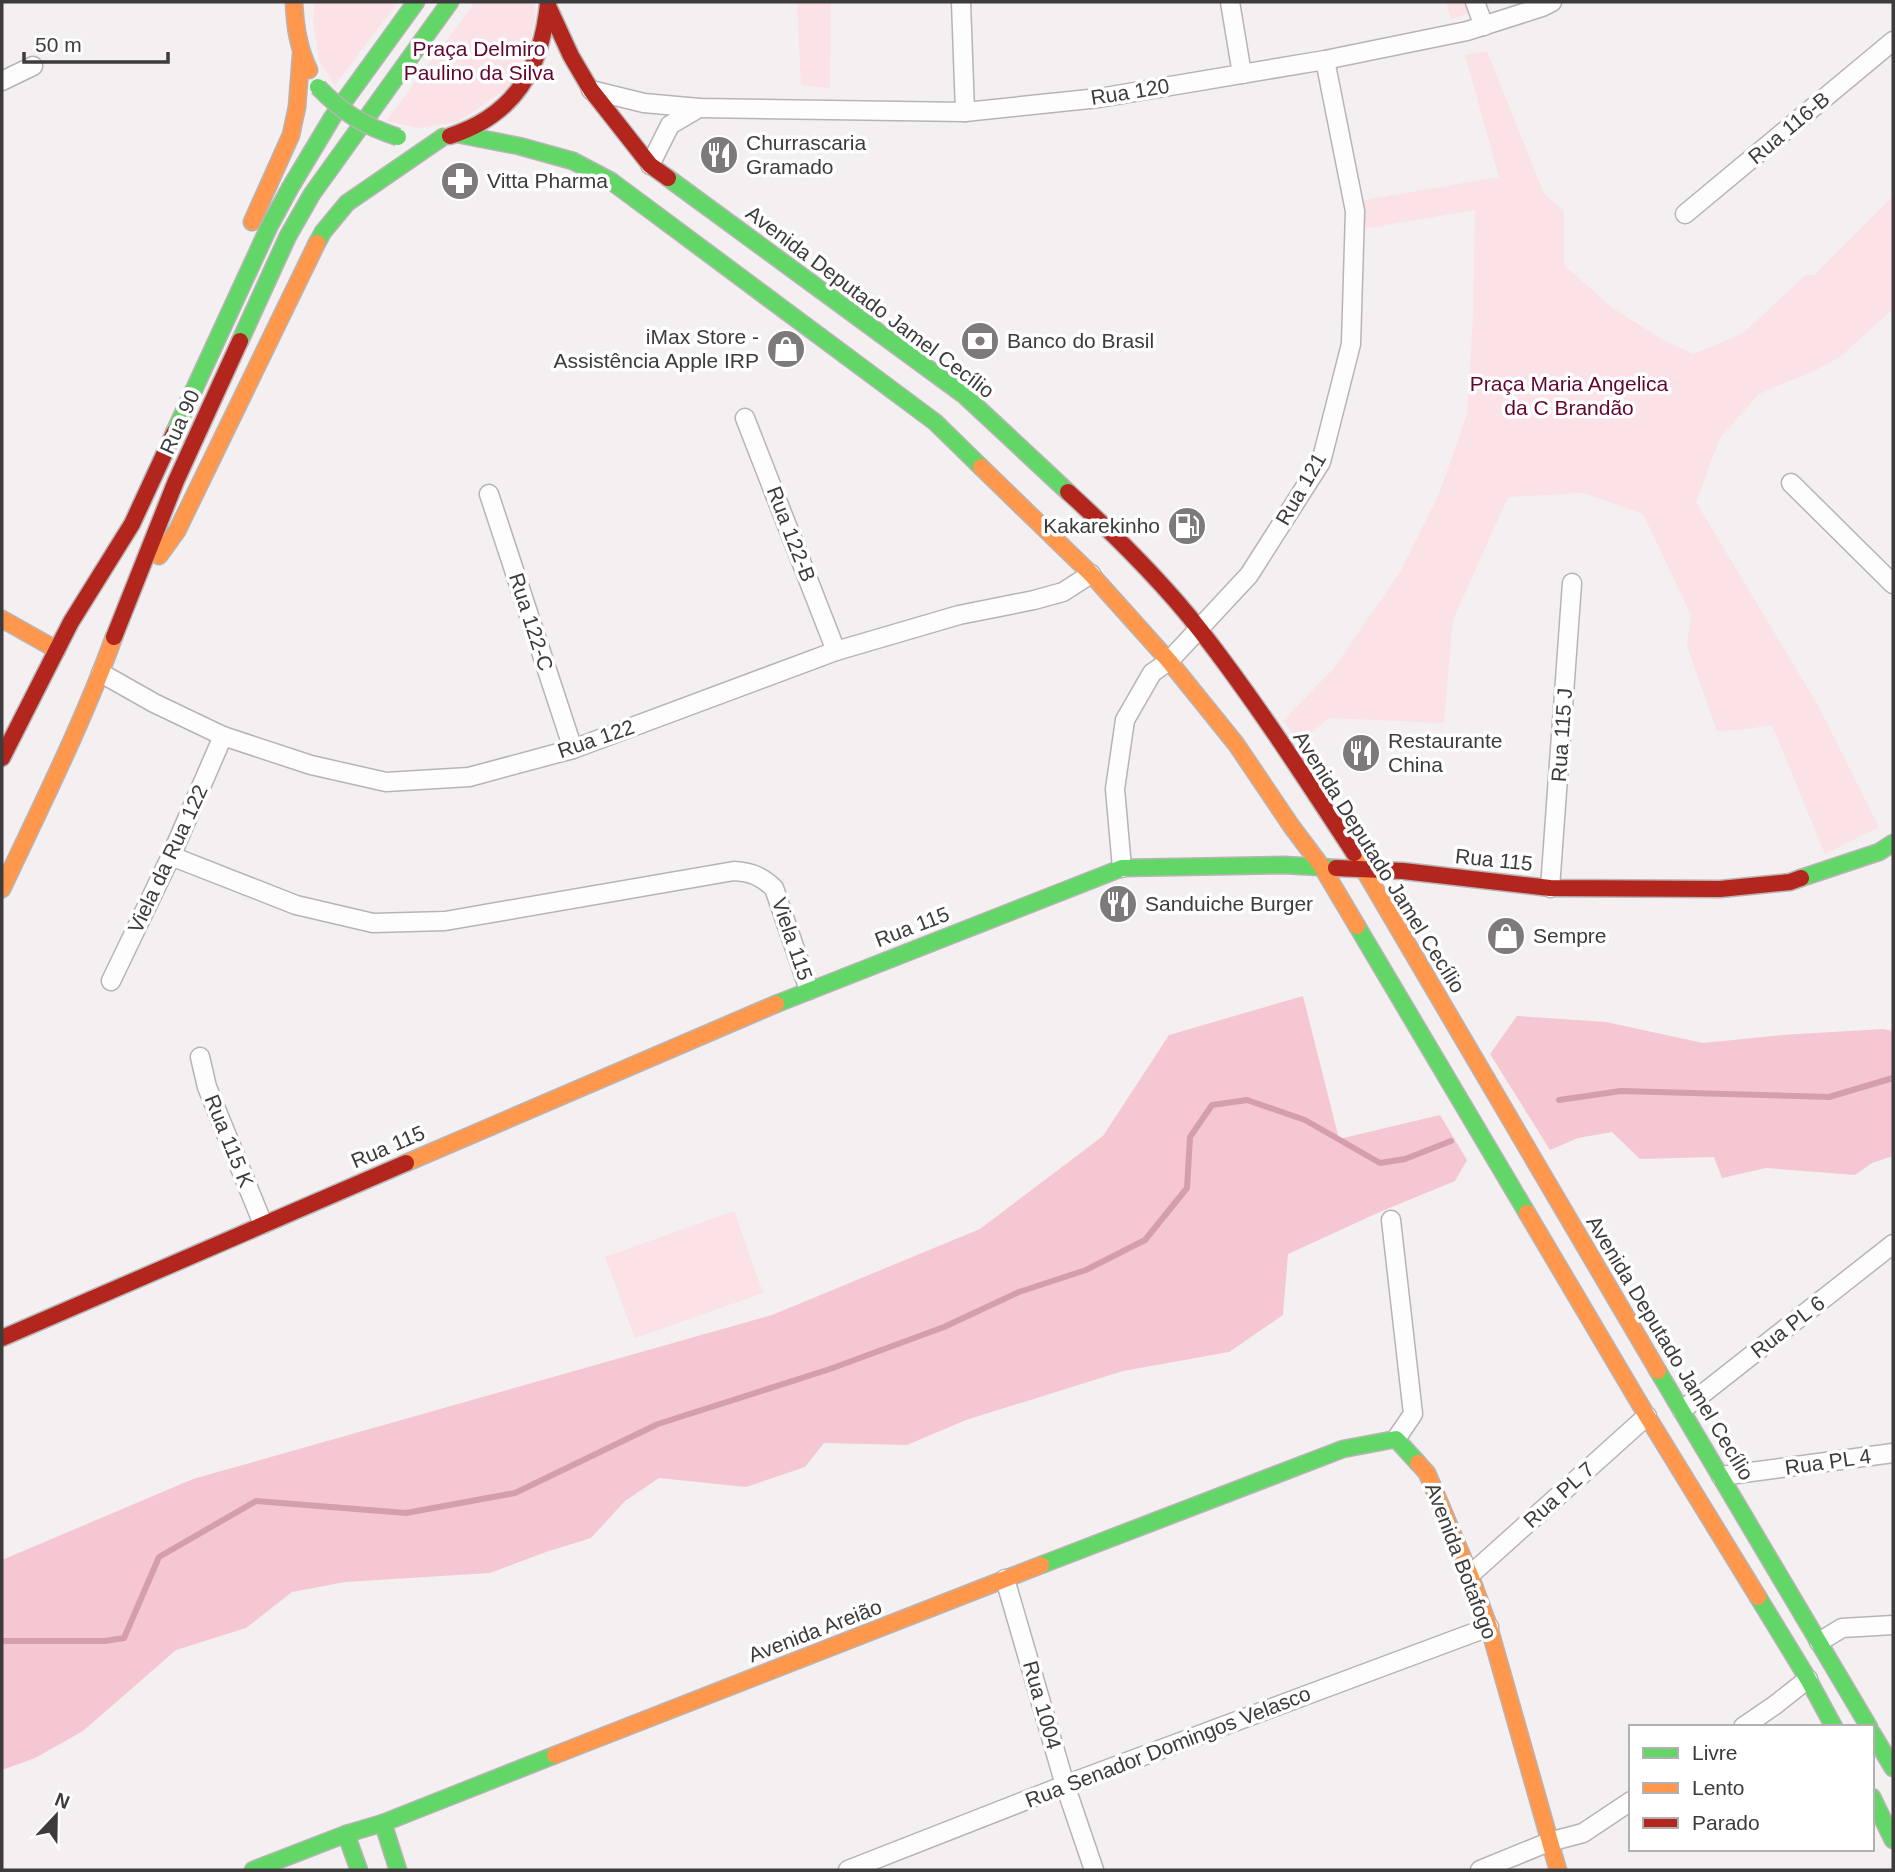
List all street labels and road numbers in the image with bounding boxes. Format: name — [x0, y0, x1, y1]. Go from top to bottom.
street label: Rua 120 — [1089, 74, 1171, 109]
street label: Rua 116-B — [1743, 87, 1834, 168]
street label: Avenida Deputado Jamel Cecílio — [742, 201, 999, 402]
street label: Rua 90 — [155, 386, 204, 457]
street label: Rua 121 — [1271, 449, 1330, 529]
street label: Rua 122-B — [763, 483, 820, 585]
street label: Rua 122-C — [505, 570, 558, 674]
street label: Rua 115 J — [1547, 687, 1576, 783]
street label: Rua 122 — [555, 715, 637, 762]
street label: Avenida Deputado Jamel Cecílio — [1289, 727, 1470, 997]
street label: Viela da Rua 122 — [123, 781, 212, 936]
street label: Rua 115 — [1454, 844, 1534, 875]
street label: Viela 115 — [768, 895, 817, 983]
street label: Rua 115 — [871, 902, 952, 951]
street label: Rua 115 K — [201, 1091, 258, 1190]
street label: Rua 115 — [347, 1121, 428, 1172]
street label: Avenida Deputado Jamel Cecílio — [1582, 1211, 1759, 1484]
street label: Rua PL 6 — [1746, 1291, 1829, 1362]
street label: Rua PL 4 — [1783, 1444, 1873, 1479]
street label: Rua PL 7 — [1519, 1457, 1599, 1532]
street label: Avenida Botafogo — [1421, 1479, 1502, 1642]
street label: Avenida Areião — [745, 1595, 885, 1667]
street label: Rua 1004 — [1019, 1658, 1066, 1752]
street label: Rua Senador Domingos Velasco — [1022, 1681, 1314, 1812]

